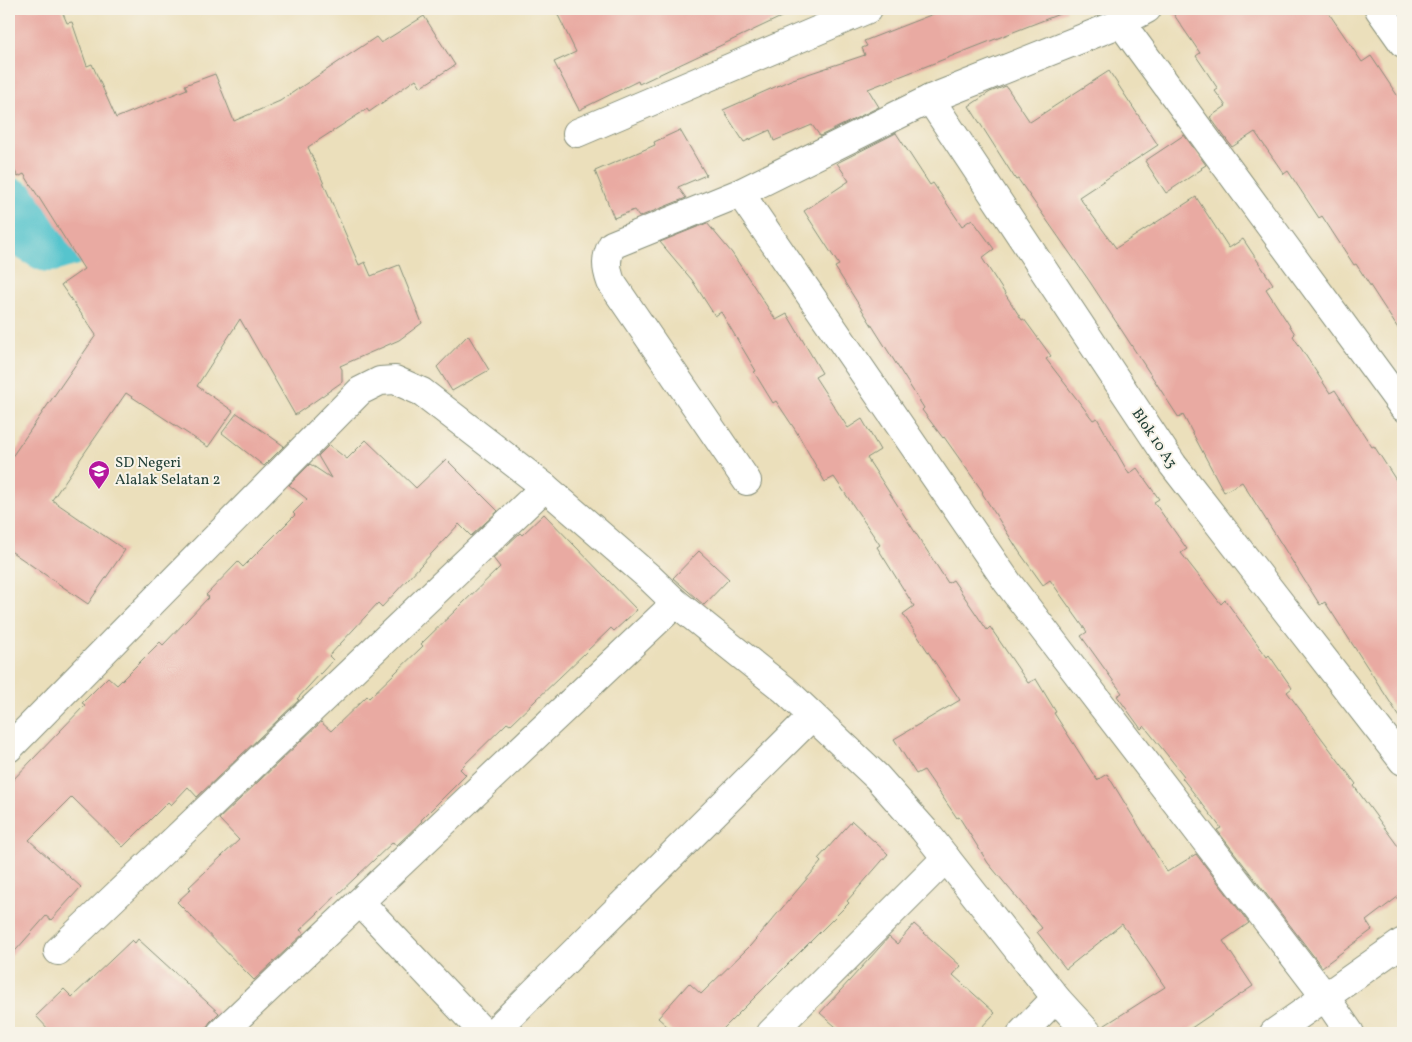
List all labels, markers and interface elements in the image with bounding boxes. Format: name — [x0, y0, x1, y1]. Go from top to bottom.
street label: Blok 10 A3 — [1126, 405, 1182, 473]
place label: SD Negeri Alalak Selatan 2 — [115, 453, 221, 491]
school or university icon: SD Negeri Alalak Selatan 2 — [87, 459, 111, 490]

